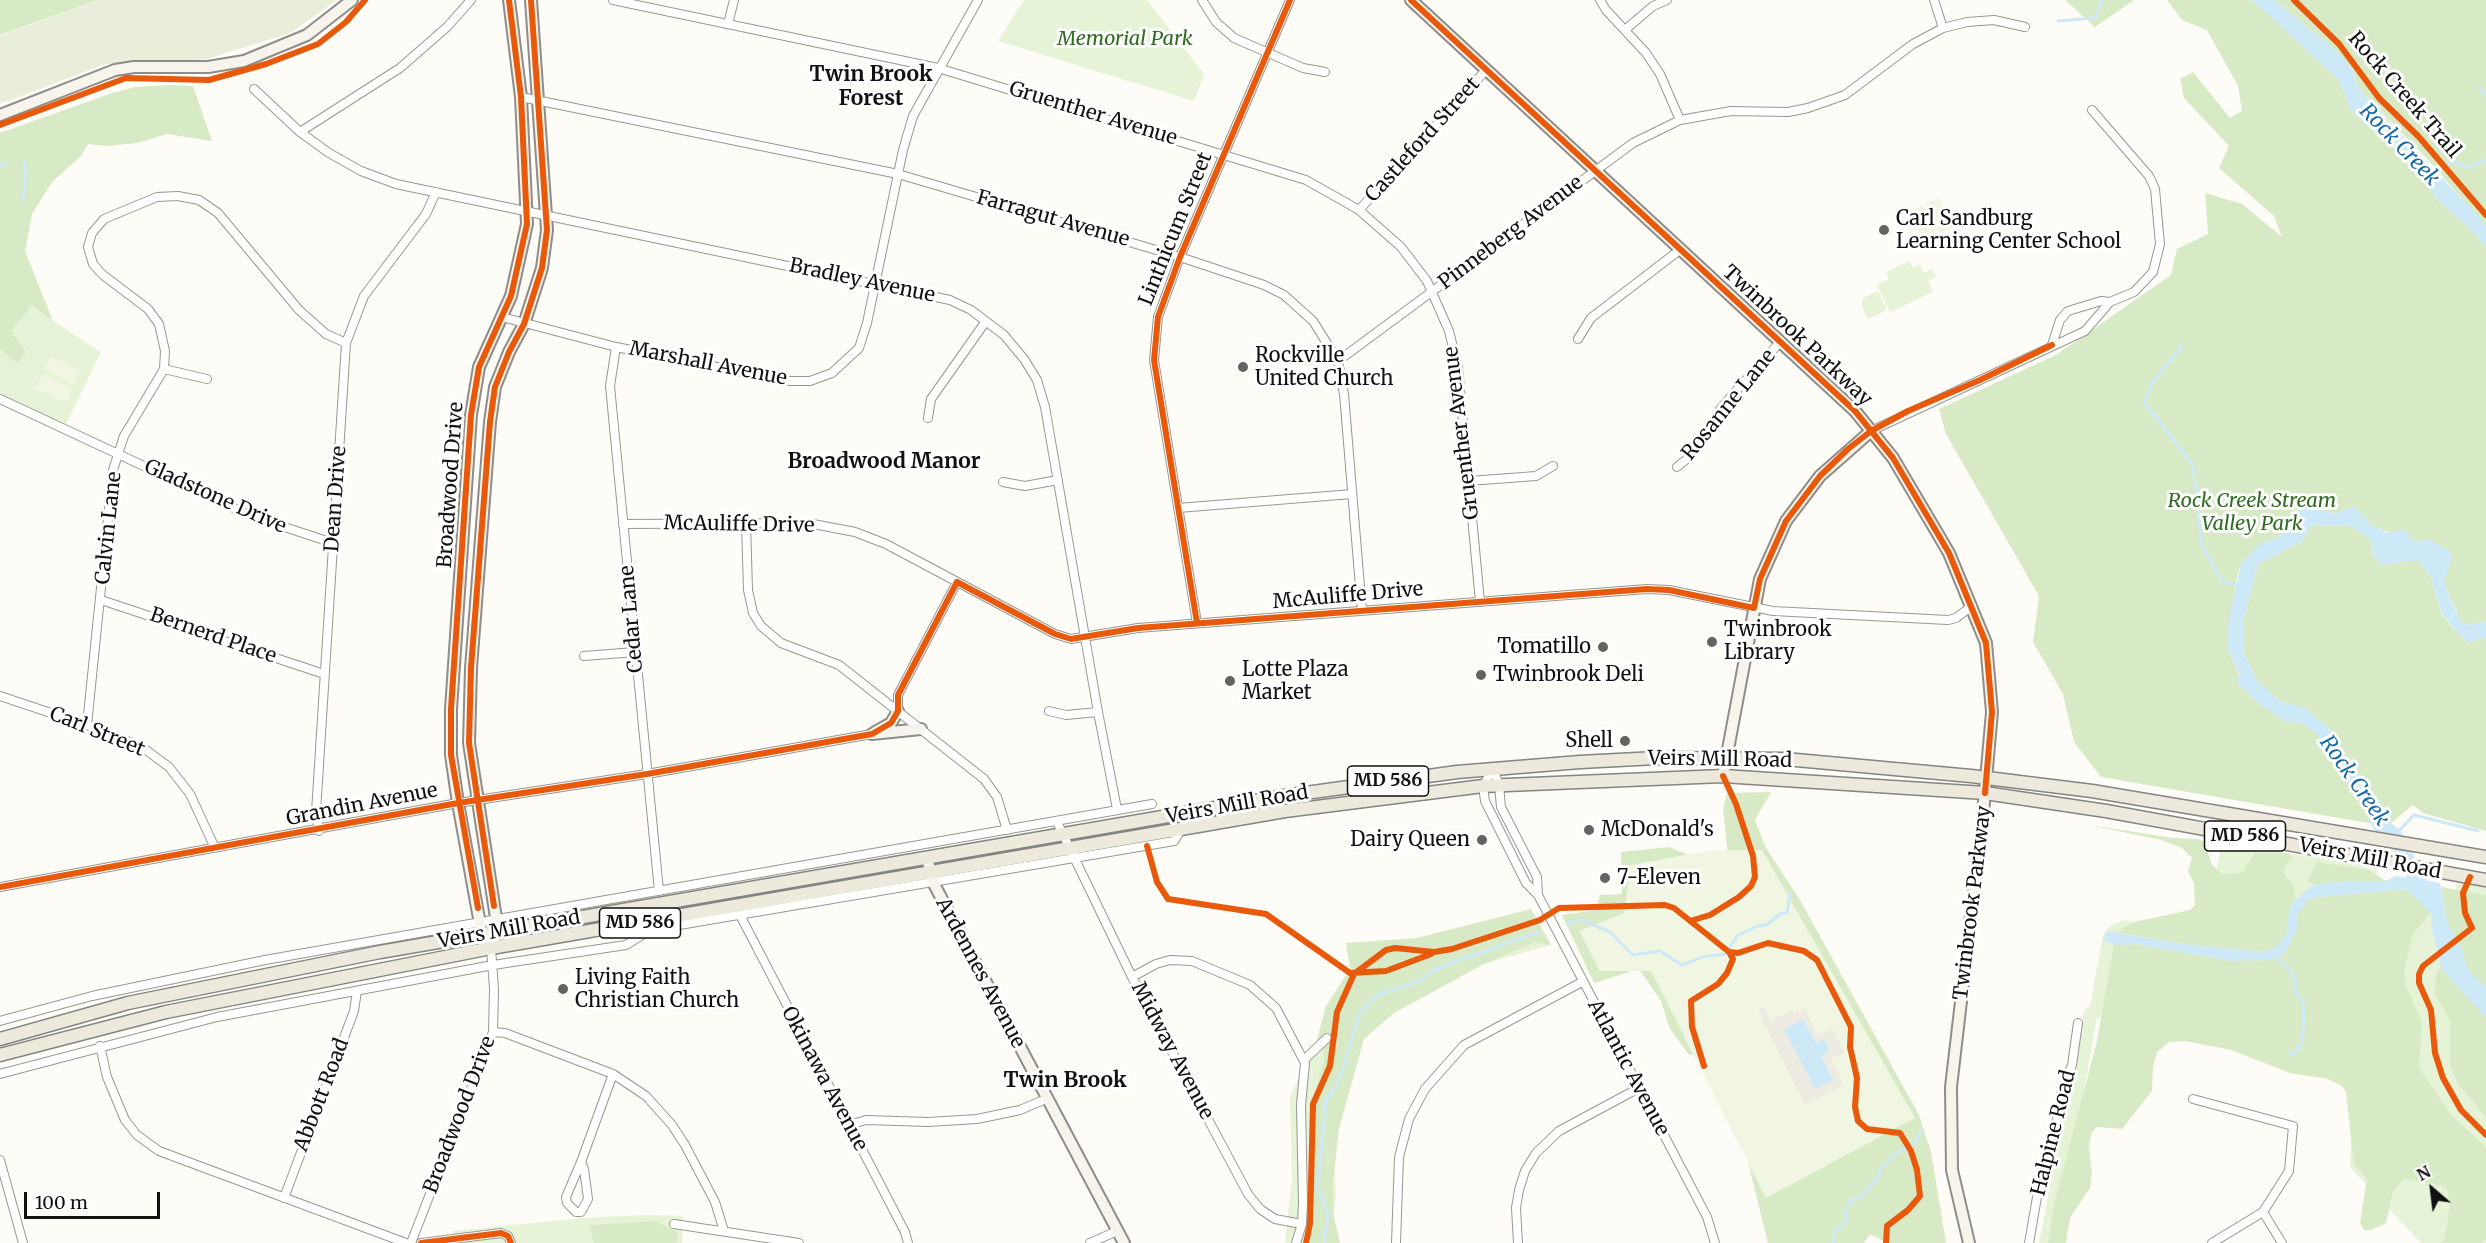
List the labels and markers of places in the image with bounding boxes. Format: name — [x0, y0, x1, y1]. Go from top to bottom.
place label: Carl Sandburg Learning Center School — [1896, 207, 2121, 254]
marker: Carl Sandburg Learning Center School — [1877, 223, 1891, 237]
place label: Rockville United Church — [1255, 344, 1393, 391]
marker: Rockville United Church — [1236, 360, 1250, 374]
place label: Twinbrook Library — [1724, 618, 1832, 665]
place label: Tomatillo — [1497, 635, 1591, 659]
marker: Twinbrook Library — [1705, 635, 1719, 649]
marker: Tomatillo — [1596, 640, 1610, 654]
place label: Lotte Plaza Market — [1242, 658, 1348, 705]
place label: Twinbrook Deli — [1493, 663, 1644, 687]
marker: Twinbrook Deli — [1474, 668, 1488, 682]
marker: Lotte Plaza Market — [1223, 674, 1237, 688]
place label: Shell — [1565, 729, 1613, 753]
marker: Shell — [1618, 734, 1632, 748]
place label: McDonald's — [1601, 818, 1714, 842]
marker: McDonald's — [1582, 823, 1596, 837]
place label: Dairy Queen — [1350, 828, 1470, 852]
marker: Dairy Queen — [1475, 833, 1489, 847]
place label: 7-Eleven — [1617, 866, 1701, 890]
marker: 7-Eleven — [1598, 871, 1612, 885]
place label: Living Faith Christian Church — [575, 966, 739, 1013]
marker: Living Faith Christian Church — [556, 982, 570, 996]

